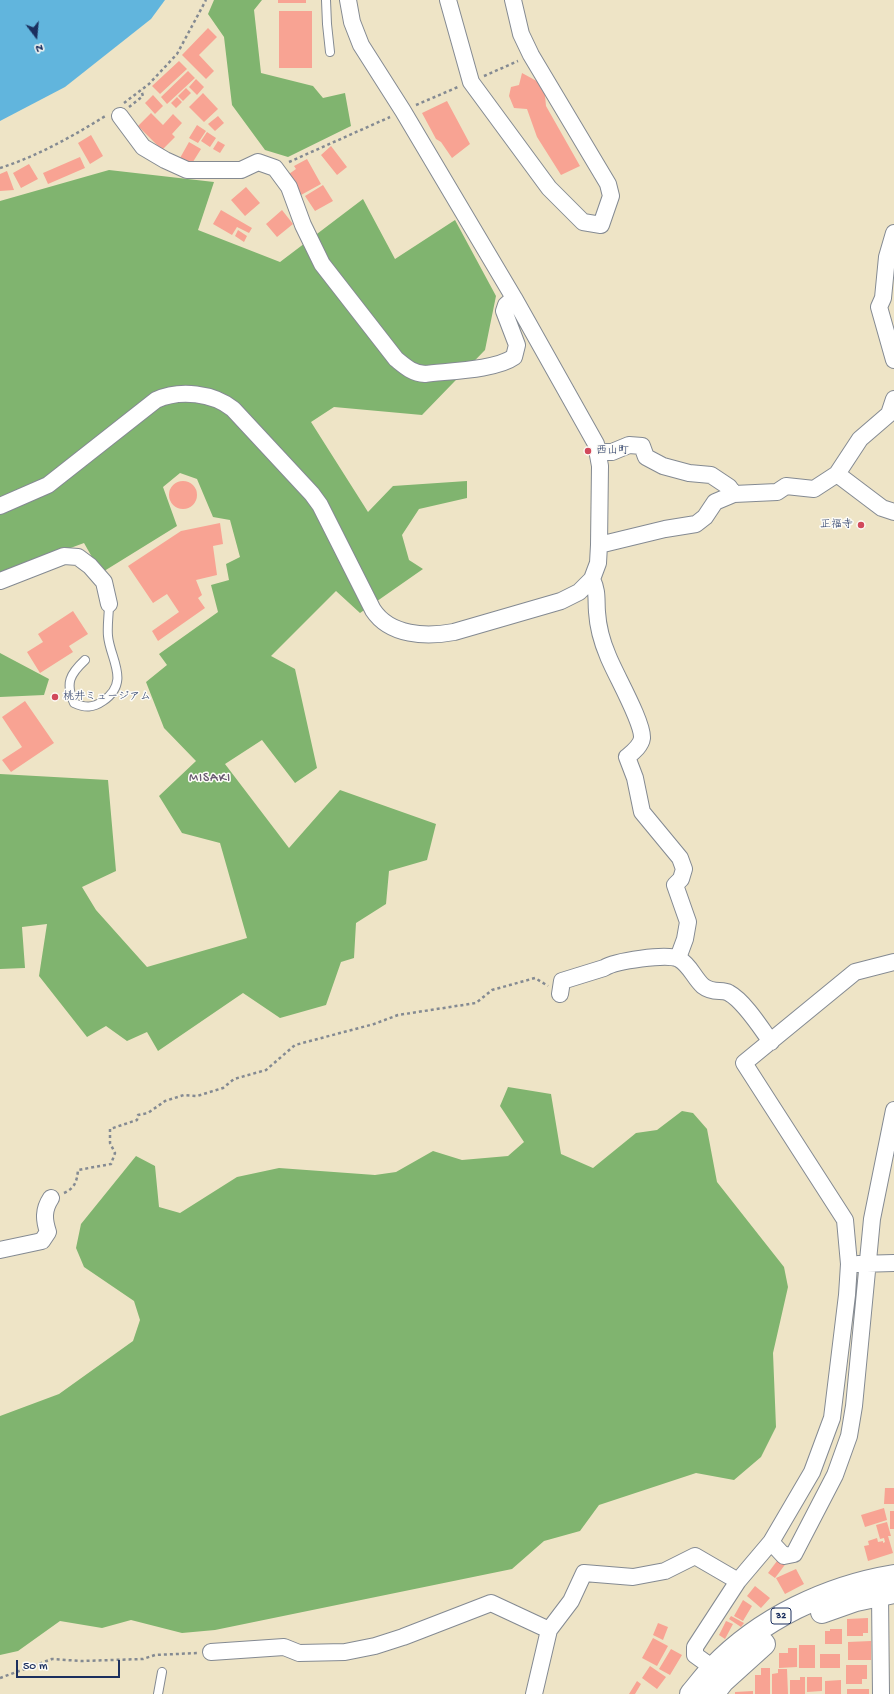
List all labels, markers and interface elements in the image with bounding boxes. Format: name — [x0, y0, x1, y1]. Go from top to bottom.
north arrow — [16, 16, 56, 56]
text: N — [34, 41, 44, 54]
place label: 西山町 — [596, 444, 629, 458]
marker: 西山町 — [583, 446, 593, 456]
place label: 正福寺 — [820, 518, 853, 532]
marker: 正福寺 — [856, 520, 866, 530]
place label: 桃井ミュージアム — [63, 690, 151, 704]
marker: 桃井ミュージアム — [50, 692, 60, 702]
district label: MISAKI — [189, 771, 231, 787]
road number: 32 — [771, 1608, 791, 1624]
scale bar — [18, 1652, 122, 1678]
text: 50 m — [23, 1660, 48, 1674]

